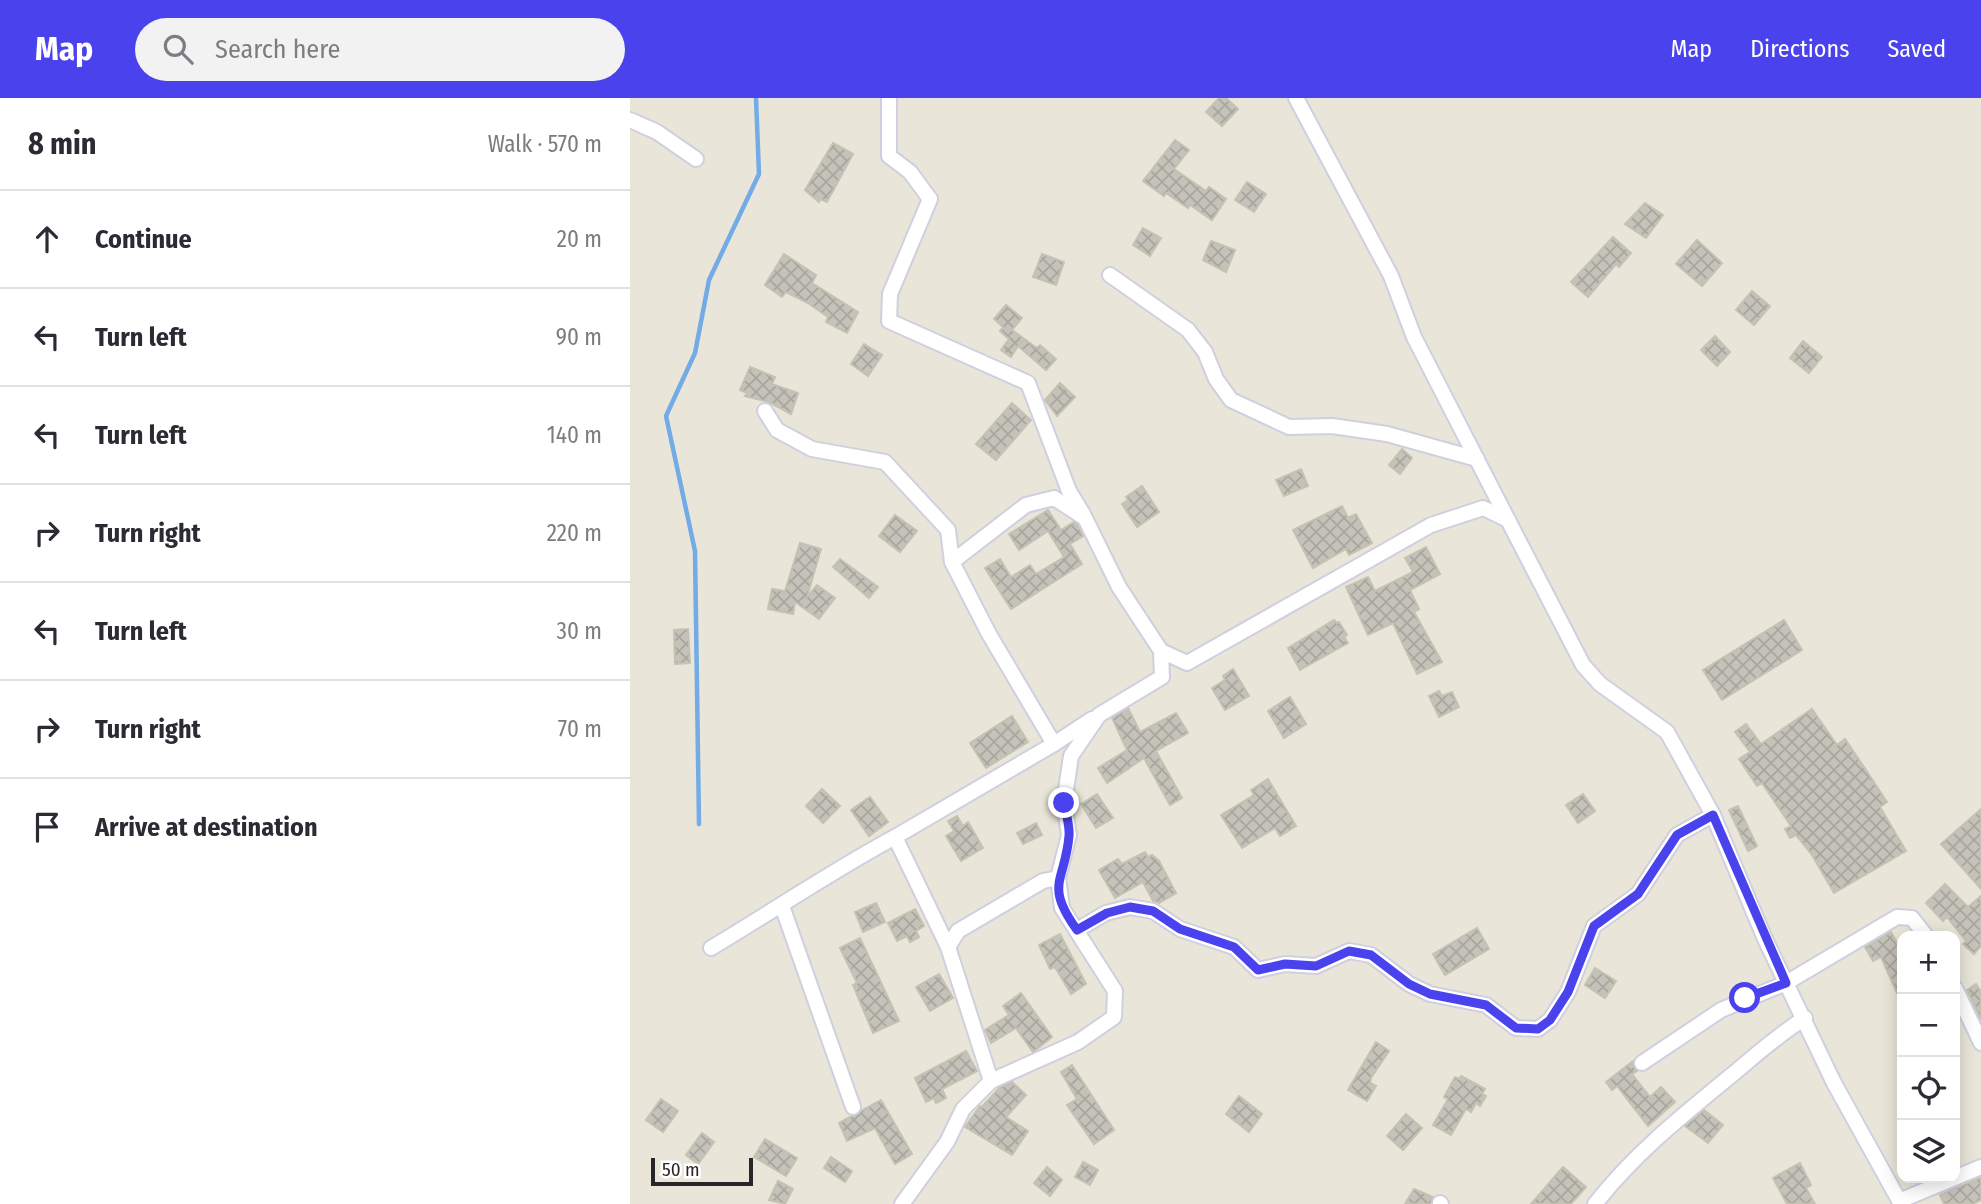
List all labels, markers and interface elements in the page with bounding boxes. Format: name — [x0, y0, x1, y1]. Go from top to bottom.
search box — [135, 18, 625, 81]
text: Map — [35, 29, 93, 69]
icon: search — [159, 30, 197, 68]
text: Search here — [215, 34, 340, 65]
text: Map — [1671, 35, 1712, 63]
text: Directions — [1750, 35, 1849, 63]
text: Saved — [1887, 35, 1946, 63]
text: 8 min — [28, 126, 96, 162]
text: Walk · 570 m — [488, 130, 602, 158]
icon: ahead — [28, 220, 66, 258]
text: Continue — [95, 224, 192, 255]
text: 20 m — [557, 225, 602, 253]
icon: left — [28, 318, 66, 356]
text: Turn left — [95, 322, 187, 353]
text: 90 m — [556, 323, 602, 351]
icon: left — [28, 416, 66, 454]
text: Turn left — [95, 420, 187, 451]
text: 140 m — [547, 421, 602, 449]
icon: right — [28, 514, 66, 552]
text: Turn right — [95, 518, 201, 549]
text: 220 m — [547, 519, 602, 547]
icon: left — [28, 612, 66, 650]
text: Turn left — [95, 616, 187, 647]
text: 30 m — [557, 617, 602, 645]
icon: right — [28, 710, 66, 748]
text: Turn right — [95, 714, 201, 745]
text: 70 m — [558, 715, 602, 743]
route end — [1048, 787, 1079, 818]
icon: arrive — [28, 808, 66, 846]
text: Arrive at destination — [95, 812, 318, 843]
map controls — [1897, 931, 1960, 1183]
button: + — [1897, 931, 1960, 994]
route start — [1729, 982, 1760, 1013]
button: − — [1897, 994, 1960, 1057]
button: locate — [1897, 1057, 1960, 1120]
button: layers — [1897, 1120, 1960, 1183]
scale bar — [651, 1155, 752, 1187]
text: 50 m — [662, 1158, 700, 1181]

